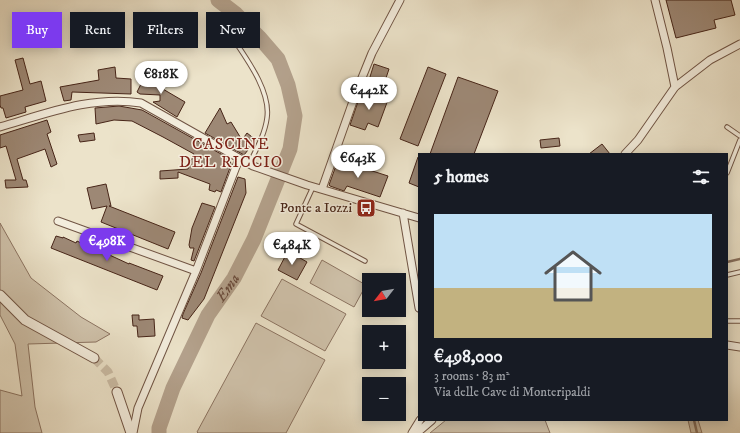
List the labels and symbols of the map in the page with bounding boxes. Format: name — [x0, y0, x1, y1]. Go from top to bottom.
pin: €818K — [133, 61, 189, 95]
pin: €442K — [341, 77, 397, 111]
district label: CASCINE DEL RICCIO — [179, 134, 283, 172]
pin: €643K — [330, 145, 386, 179]
bus stop icon: Ponte a Iozzi — [355, 197, 377, 219]
place label: Ponte a Iozzi — [280, 199, 352, 217]
pin: €498K — [79, 228, 135, 262]
pin: €484K — [264, 232, 320, 266]
water label: Ema — [210, 271, 244, 306]
north arrow — [362, 273, 406, 317]

